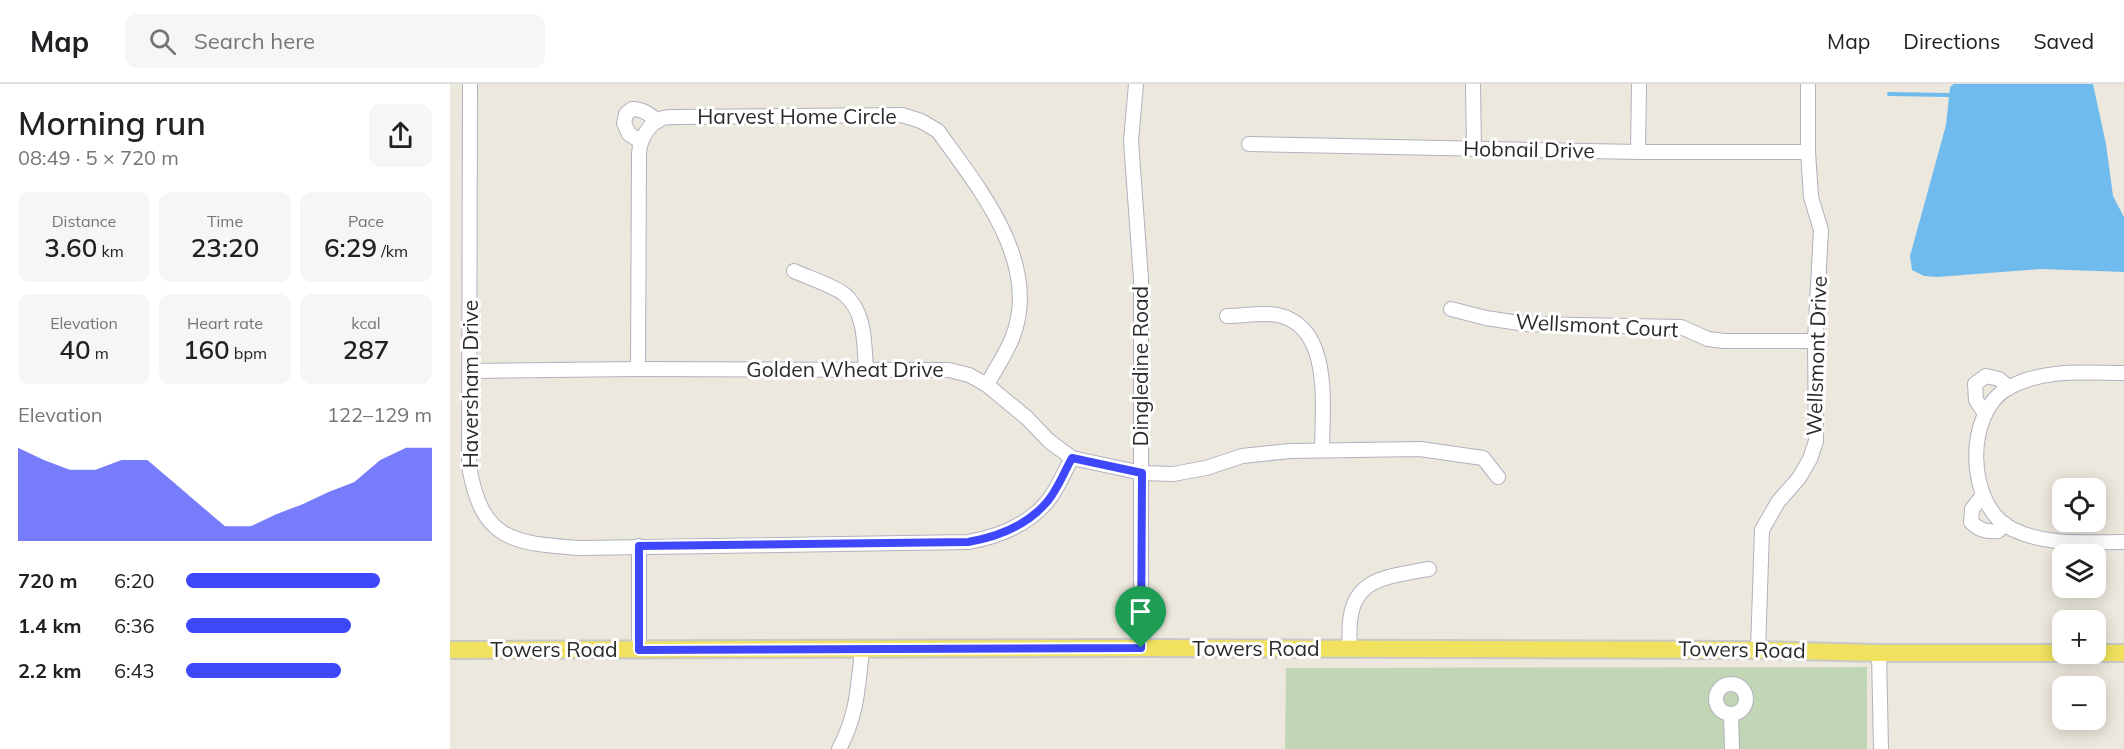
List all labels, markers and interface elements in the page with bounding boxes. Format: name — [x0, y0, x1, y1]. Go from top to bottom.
search box — [125, 14, 545, 68]
text: Map — [30, 24, 89, 59]
icon: search — [146, 25, 179, 58]
text: Search here — [194, 27, 315, 55]
text: Map — [1827, 28, 1870, 54]
text: Directions — [1903, 28, 2000, 54]
text: Saved — [2033, 28, 2094, 54]
text: Morning run — [18, 102, 206, 143]
street label: Harvest Home Circle — [697, 103, 897, 129]
button: share — [369, 104, 432, 167]
street label: Hobnail Drive — [1463, 135, 1595, 163]
text: 08:49 · 5 × 720 m — [18, 145, 179, 170]
text: Distance — [52, 211, 116, 231]
text: Time — [207, 211, 243, 231]
text: Pace — [348, 211, 384, 231]
text: 3.60 — [44, 231, 97, 264]
text: 23:20 — [191, 231, 259, 264]
text: 6:29 — [324, 231, 377, 264]
text: km — [97, 241, 124, 261]
text: /km — [377, 241, 408, 261]
street label: Wellsmont Drive — [1800, 275, 1832, 436]
street label: Dingledine Road — [1127, 286, 1153, 446]
street label: Haversham Drive — [457, 300, 483, 468]
street label: Wellsmont Court — [1515, 308, 1679, 342]
text: Elevation — [50, 313, 118, 333]
text: Heart rate — [187, 313, 263, 333]
text: kcal — [351, 313, 381, 333]
text: 40 — [59, 333, 90, 366]
text: 160 — [183, 333, 230, 366]
text: 287 — [343, 333, 389, 366]
text: m — [90, 343, 109, 363]
text: bpm — [230, 343, 267, 363]
street label: Golden Wheat Drive — [746, 356, 944, 382]
text: Elevation — [18, 402, 103, 427]
text: 122–129 m — [327, 402, 432, 427]
map controls — [2052, 478, 2106, 730]
button: locate — [2052, 478, 2106, 532]
button: layers — [2052, 544, 2106, 598]
text: 720 m — [18, 568, 77, 593]
text: 6:20 — [114, 568, 155, 593]
pin — [1115, 586, 1166, 648]
icon: arrive — [1124, 595, 1157, 628]
button: + — [2052, 610, 2106, 664]
text: 1.4 km — [18, 613, 81, 638]
text: 6:36 — [114, 613, 155, 638]
street label: Towers Road — [1192, 635, 1320, 661]
street label: Towers Road — [1678, 635, 1806, 663]
street label: Towers Road — [490, 636, 618, 662]
text: 2.2 km — [18, 658, 81, 683]
text: 6:43 — [114, 658, 155, 683]
button: − — [2052, 676, 2106, 730]

